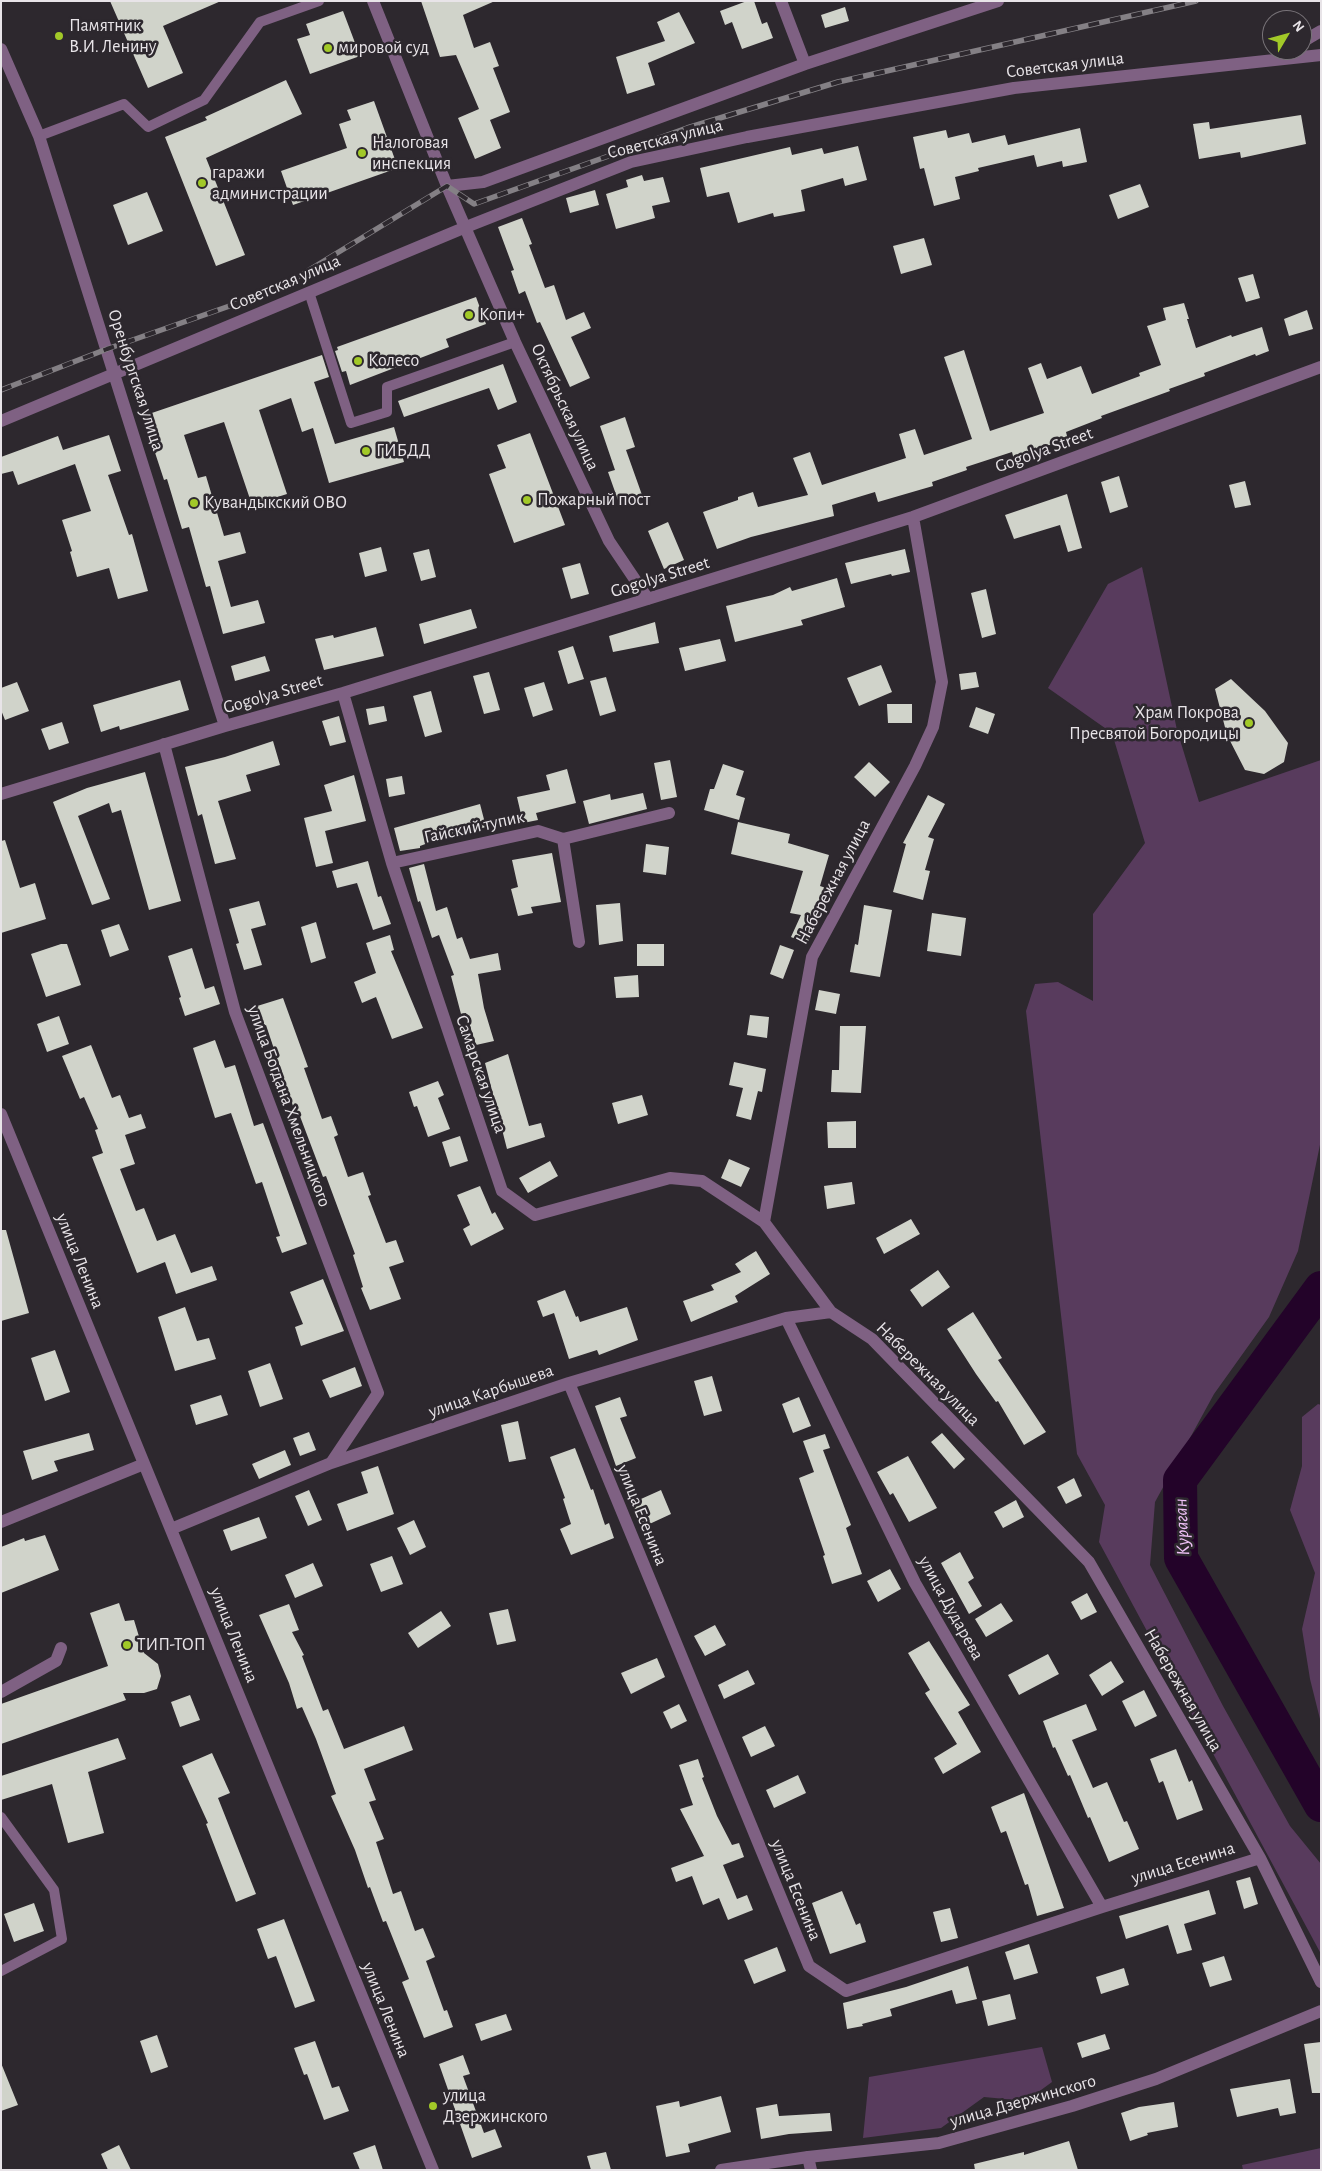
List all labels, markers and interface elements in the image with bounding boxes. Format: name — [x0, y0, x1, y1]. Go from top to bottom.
north arrow — [1262, 10, 1312, 60]
place label: Памятник В.И. Ленину — [69, 15, 156, 58]
text: N — [1290, 18, 1307, 35]
marker: Памятник В.И. Ленину — [53, 30, 65, 42]
place label: мировой суд — [338, 37, 429, 59]
marker: мировой суд — [322, 42, 334, 54]
street label: Советская улица — [1005, 47, 1125, 83]
street label: Советская улица — [605, 114, 725, 164]
place label: Налоговая инспекция — [372, 132, 451, 174]
marker: Налоговая инспекция — [356, 147, 368, 159]
place label: гаражи администрации — [212, 162, 328, 204]
marker: гаражи администрации — [196, 177, 208, 189]
street label: Советская улица — [226, 250, 344, 316]
place label: Копи+ — [479, 304, 525, 326]
street label: Оренбургская улица — [103, 307, 169, 453]
marker: Копи+ — [463, 309, 475, 321]
street label: Октябрьская улица — [526, 340, 604, 474]
place label: Колесо — [368, 350, 419, 372]
marker: Колесо — [352, 355, 364, 367]
street label: Gogolya Street — [992, 422, 1096, 478]
place label: ГИБДД — [376, 440, 431, 462]
marker: ГИБДД — [360, 445, 372, 457]
place label: Пожарный пост — [537, 489, 650, 511]
place label: Кувандыкский ОВО — [204, 492, 347, 514]
marker: Пожарный пост — [521, 494, 533, 506]
marker: Кувандыкский ОВО — [188, 497, 200, 509]
street label: Gogolya Street — [608, 552, 712, 602]
street label: Gogolya Street — [221, 670, 325, 718]
place label: Храм Покрова Пресвятой Богородицы — [1069, 702, 1239, 744]
marker: Храм Покрова Пресвятой Богородицы — [1243, 717, 1255, 729]
street label: Гайский тупик — [422, 806, 526, 848]
street label: Набережная улица — [791, 816, 875, 948]
street label: улица Богдана Хмельницкого — [242, 1002, 336, 1210]
street label: Самарская улица — [451, 1012, 511, 1136]
street label: улица Ленина — [51, 1210, 109, 1312]
street label: Набережная улица — [871, 1317, 985, 1431]
street label: улица Карбышева — [426, 1359, 556, 1423]
street label: улица Есенина — [612, 1461, 672, 1569]
water label: Кураган — [1169, 1498, 1195, 1556]
street label: улица Дударева — [914, 1552, 988, 1664]
street label: улица Ленина — [205, 1584, 263, 1686]
street label: Набережная улица — [1139, 1625, 1227, 1755]
place label: ТИП-ТОП — [137, 1634, 206, 1656]
marker: ТИП-ТОП — [121, 1639, 133, 1651]
street label: улица Есенина — [766, 1836, 826, 1944]
street label: улица Есенина — [1129, 1837, 1237, 1889]
street label: улица Ленина — [357, 1959, 415, 2061]
street label: улица Дзержинского — [948, 2070, 1098, 2132]
place label: улица Дзержинского — [443, 2085, 548, 2128]
marker: улица Дзержинского — [427, 2100, 439, 2112]

